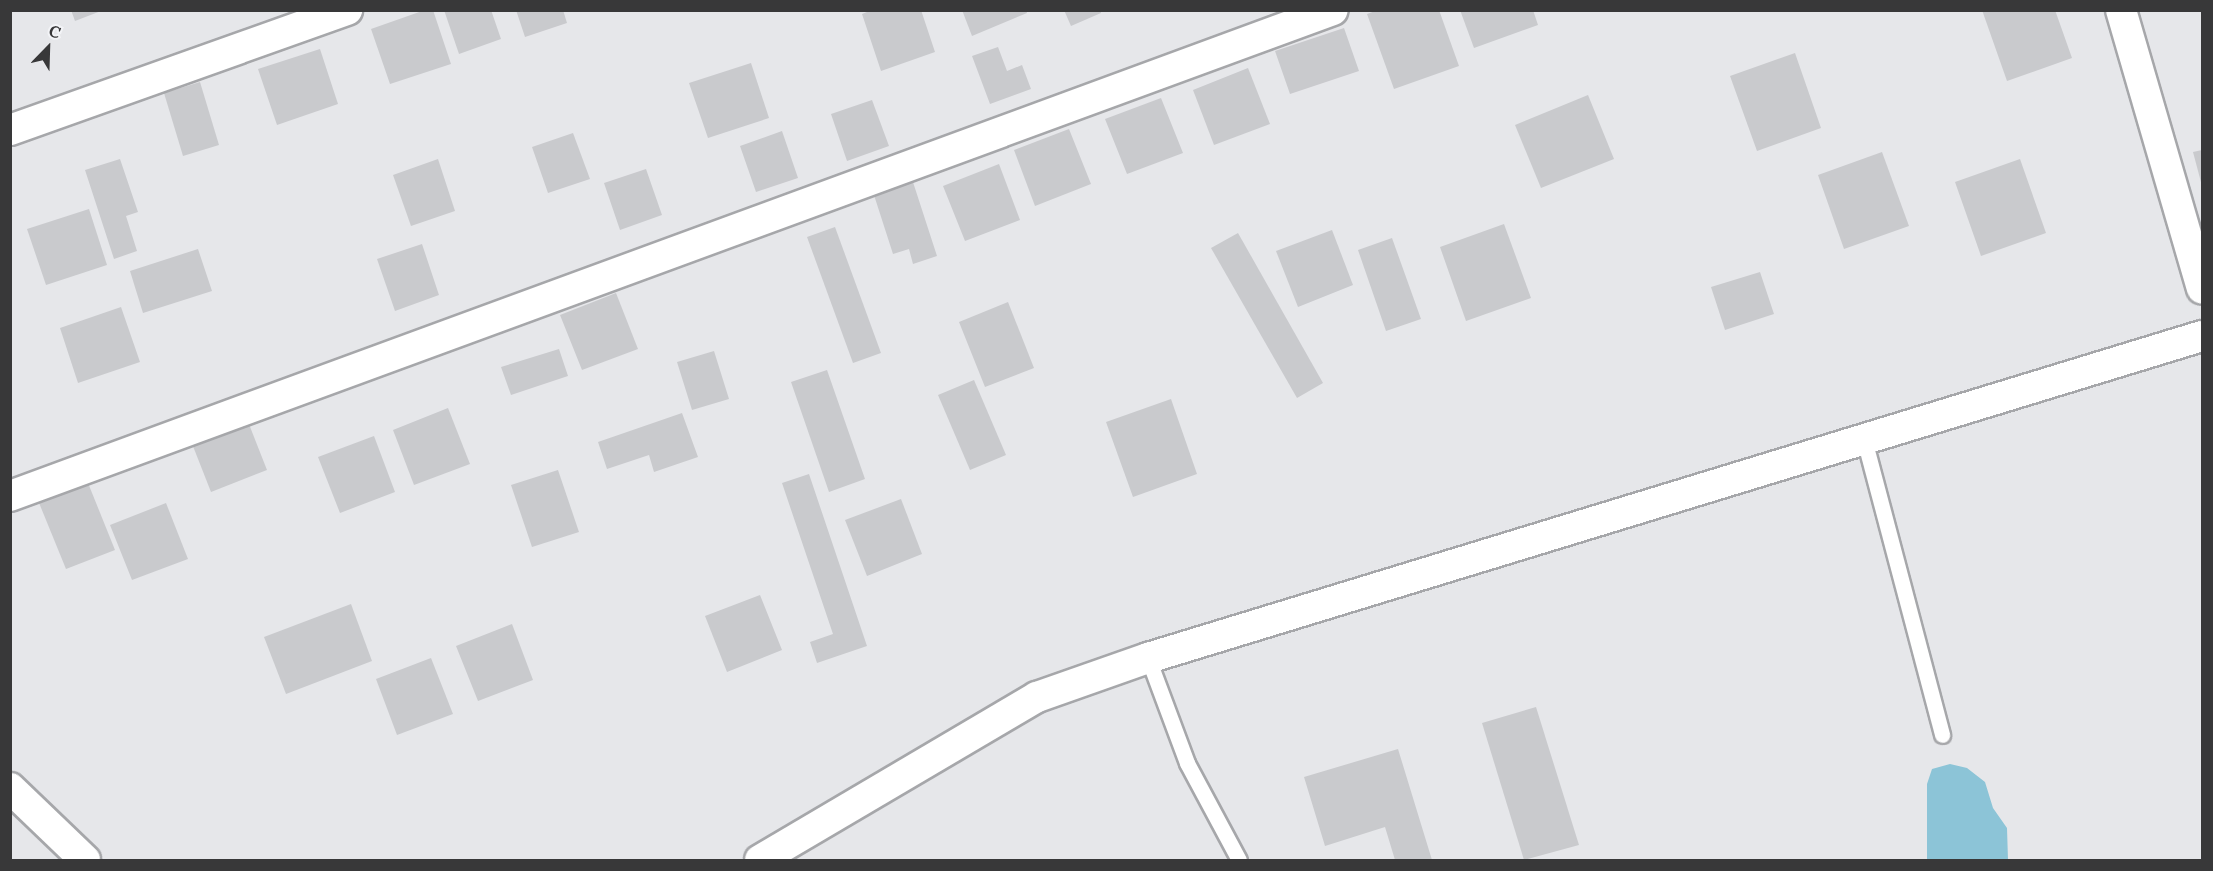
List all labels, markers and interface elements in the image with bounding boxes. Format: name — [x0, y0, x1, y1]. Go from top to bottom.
north arrow — [18, 18, 78, 78]
text: С — [46, 20, 64, 43]

